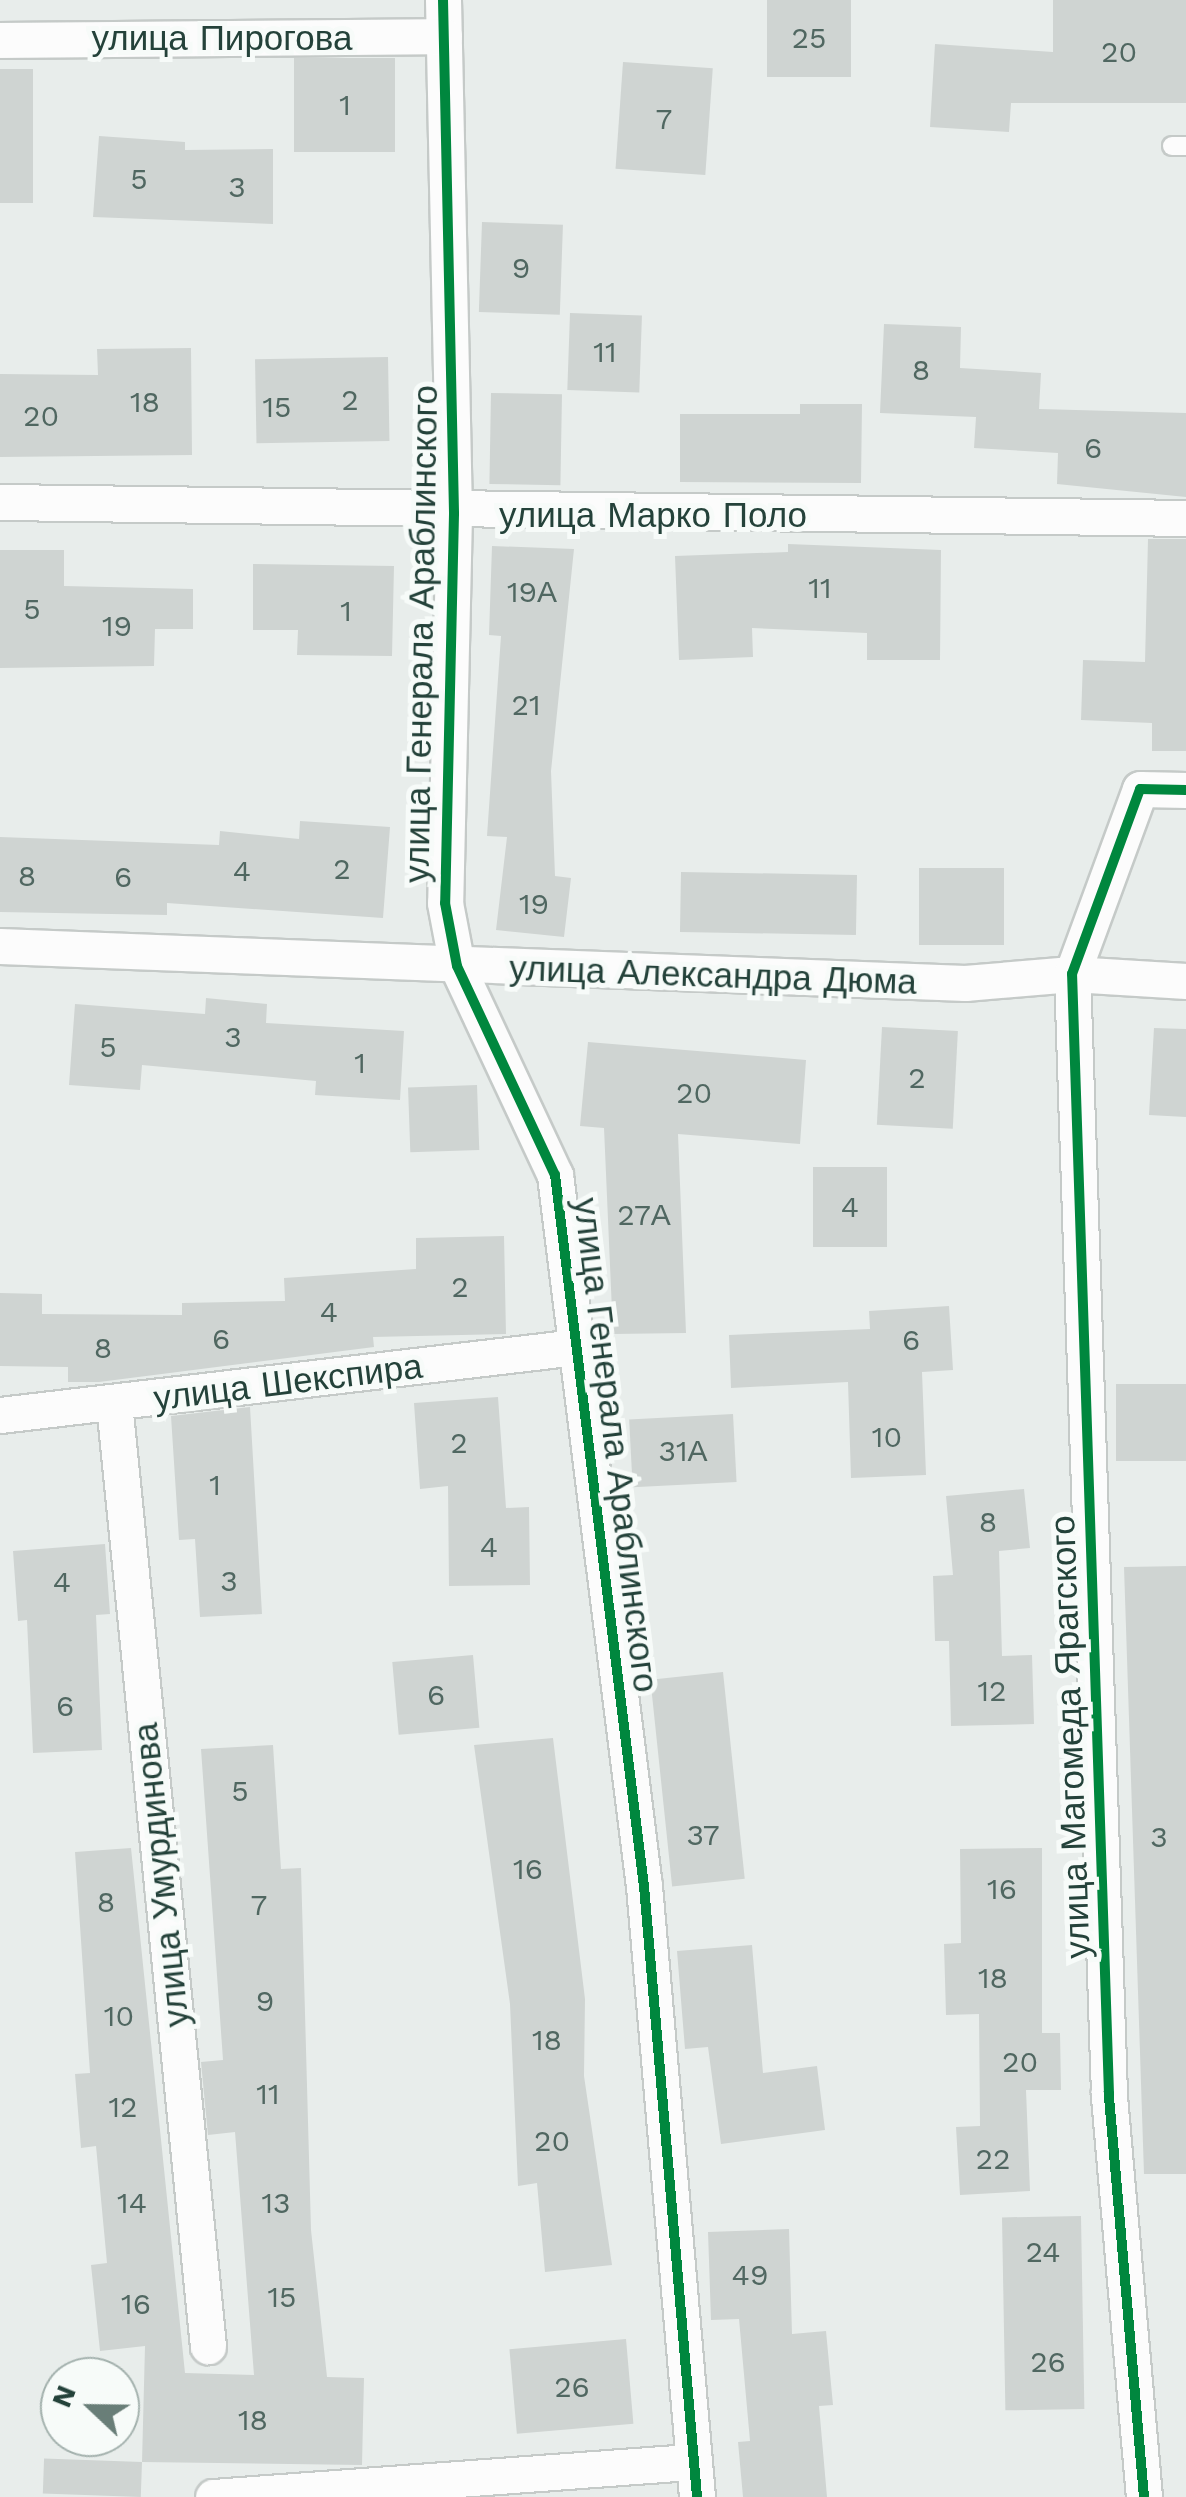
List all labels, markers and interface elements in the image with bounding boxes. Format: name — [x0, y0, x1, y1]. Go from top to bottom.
street label: улица Пирогова — [92, 17, 352, 59]
house number: 25 — [792, 20, 826, 56]
house number: 20 — [1101, 34, 1137, 70]
house number: 1 — [339, 87, 351, 123]
house number: 7 — [656, 101, 672, 137]
house number: 5 — [130, 161, 148, 197]
house number: 3 — [228, 169, 246, 205]
house number: 9 — [512, 250, 530, 286]
house number: 11 — [593, 334, 617, 370]
house number: 8 — [912, 352, 930, 388]
house number: 2 — [341, 382, 359, 418]
house number: 18 — [130, 384, 160, 420]
street label: улица Генерала Араблинского — [396, 385, 446, 883]
house number: 15 — [262, 389, 292, 425]
house number: 20 — [23, 398, 59, 434]
house number: 6 — [1084, 430, 1102, 466]
street label: улица Марко Поло — [499, 494, 807, 536]
house number: 11 — [808, 570, 832, 606]
house number: 19А — [507, 574, 557, 610]
house number: 5 — [23, 591, 41, 627]
house number: 1 — [340, 593, 352, 629]
house number: 19 — [102, 608, 132, 644]
house number: 21 — [511, 687, 541, 723]
house number: 2 — [333, 851, 351, 887]
house number: 4 — [233, 853, 251, 889]
house number: 8 — [18, 858, 36, 894]
house number: 6 — [114, 859, 132, 895]
house number: 19 — [519, 886, 549, 922]
street label: улица Александра Дюма — [509, 947, 917, 1003]
house number: 3 — [224, 1019, 242, 1055]
house number: 5 — [99, 1029, 117, 1065]
house number: 1 — [354, 1045, 366, 1081]
house number: 2 — [908, 1060, 926, 1096]
house number: 20 — [676, 1075, 712, 1111]
house number: 4 — [841, 1189, 859, 1225]
street label: улица Генерала Араблинского — [565, 1195, 667, 1695]
house number: 27А — [617, 1197, 671, 1233]
house number: 2 — [451, 1269, 469, 1305]
house number: 4 — [320, 1294, 338, 1330]
house number: 6 — [212, 1321, 230, 1357]
house number: 6 — [902, 1322, 920, 1358]
house number: 8 — [94, 1330, 112, 1366]
street label: улица Шекспира — [151, 1345, 425, 1419]
house number: 10 — [872, 1419, 902, 1455]
house number: 2 — [450, 1425, 468, 1461]
house number: 31А — [658, 1433, 708, 1469]
house number: 1 — [209, 1467, 221, 1503]
house number: 8 — [979, 1504, 997, 1540]
street label: улица Магомеда Ярагского — [1041, 1515, 1099, 1959]
house number: 4 — [480, 1529, 498, 1565]
house number: 3 — [220, 1563, 238, 1599]
house number: 4 — [53, 1564, 71, 1600]
house number: 12 — [977, 1673, 1007, 1709]
house number: 6 — [427, 1677, 445, 1713]
house number: 6 — [56, 1688, 74, 1724]
street label: улица Умурдинова — [124, 1721, 198, 2029]
house number: 5 — [231, 1773, 249, 1809]
house number: 37 — [686, 1817, 720, 1853]
house number: 3 — [1150, 1819, 1168, 1855]
house number: 16 — [513, 1851, 543, 1887]
house number: 16 — [987, 1871, 1017, 1907]
house number: 8 — [97, 1884, 115, 1920]
house number: 7 — [251, 1887, 267, 1923]
house number: 18 — [978, 1960, 1008, 1996]
house number: 9 — [256, 1983, 274, 2019]
house number: 10 — [104, 1998, 134, 2034]
house number: 18 — [532, 2022, 562, 2058]
house number: 20 — [1002, 2044, 1038, 2080]
house number: 11 — [256, 2076, 280, 2112]
house number: 12 — [108, 2089, 138, 2125]
house number: 20 — [534, 2123, 570, 2159]
house number: 22 — [976, 2141, 1010, 2177]
house number: 14 — [117, 2185, 147, 2221]
house number: 13 — [261, 2185, 291, 2221]
house number: 24 — [1026, 2234, 1060, 2270]
house number: 49 — [732, 2257, 768, 2293]
house number: 15 — [267, 2279, 297, 2315]
house number: 16 — [121, 2286, 151, 2322]
house number: 26 — [1030, 2344, 1066, 2380]
north arrow — [40, 2357, 140, 2457]
house number: 26 — [554, 2369, 590, 2405]
text: N — [44, 2381, 83, 2412]
house number: 18 — [238, 2402, 268, 2438]

